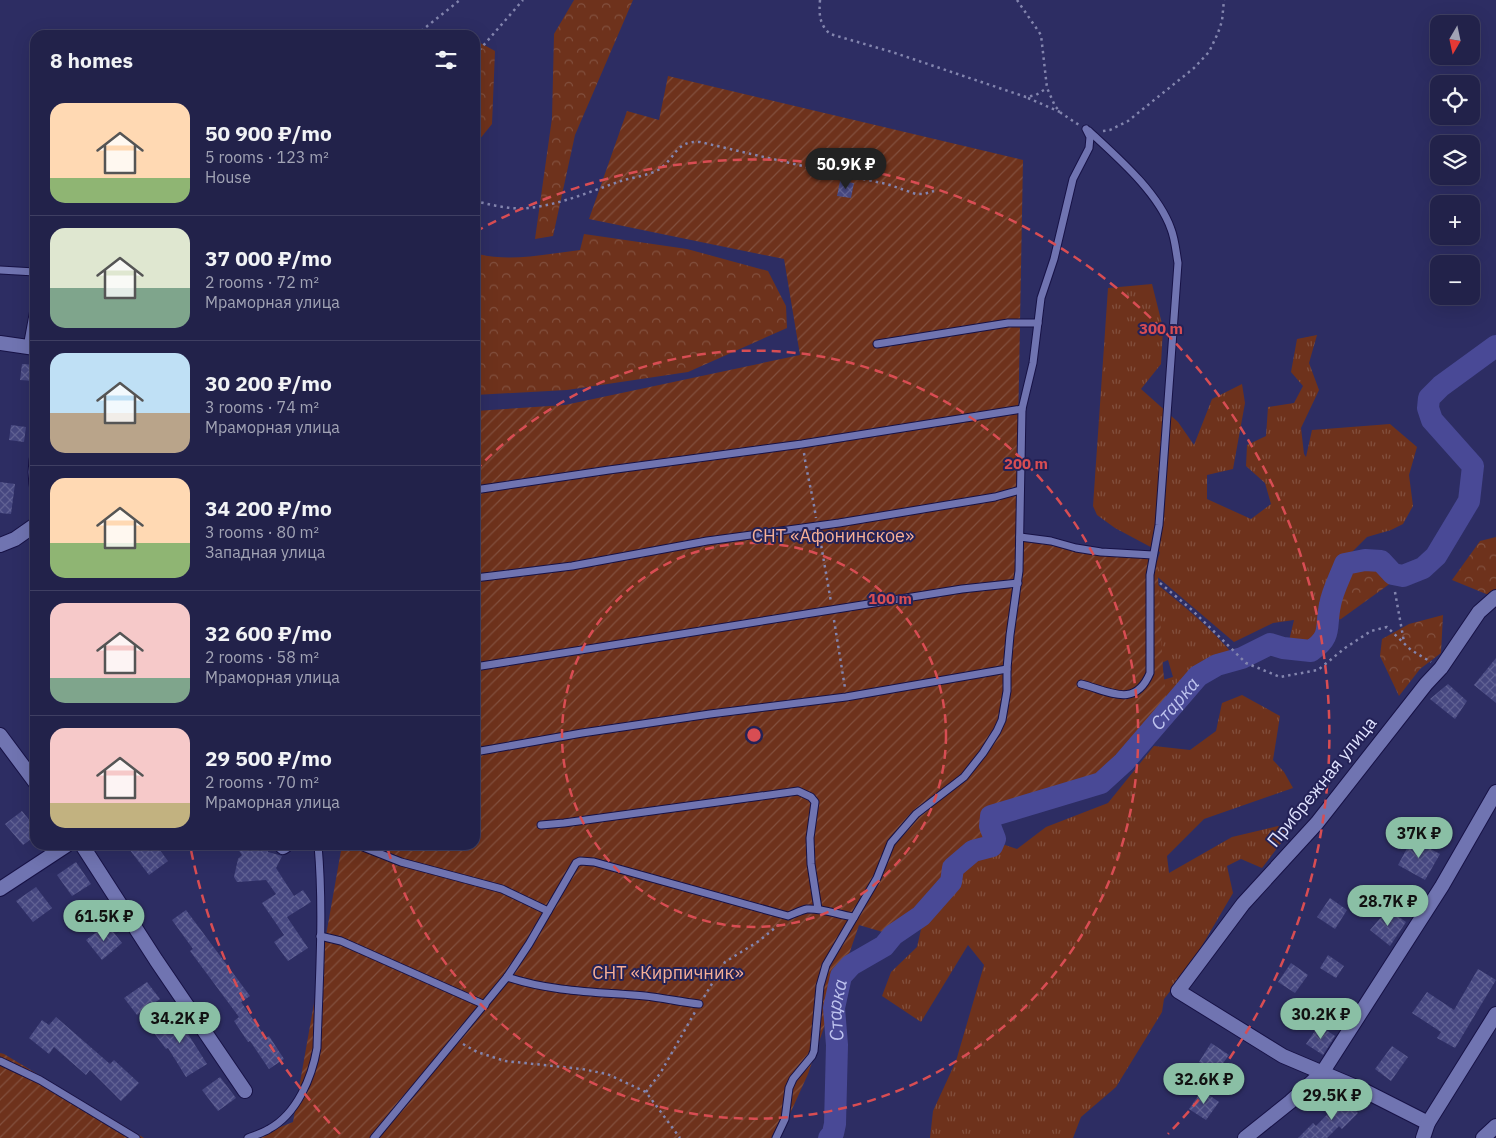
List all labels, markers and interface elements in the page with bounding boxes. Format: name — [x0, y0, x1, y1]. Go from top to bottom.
north arrow — [1430, 15, 1480, 65]
map controls — [1430, 15, 1480, 305]
text: 8 homes — [50, 46, 133, 74]
icon: filters — [432, 46, 460, 74]
button: locate — [1430, 75, 1480, 125]
text: 50 900 ₽/mo — [205, 119, 332, 147]
icon: home — [90, 123, 150, 183]
button: layers — [1430, 135, 1480, 185]
text: 5 rooms · 123 m² — [205, 147, 329, 167]
pin: 50.9K ₽ — [800, 148, 892, 190]
text: 50.9K ₽ — [816, 154, 876, 174]
text: House — [205, 167, 251, 187]
button: + — [1430, 195, 1480, 245]
text: 37 000 ₽/mo — [205, 244, 332, 272]
icon: home — [90, 248, 150, 308]
button: − — [1430, 255, 1480, 305]
text: 2 rooms · 72 m² — [205, 272, 319, 292]
text: Мраморная улица — [205, 292, 340, 312]
text: 300 m — [1139, 319, 1183, 338]
text: 30 200 ₽/mo — [205, 369, 332, 397]
icon: home — [90, 373, 150, 433]
text: 3 rooms · 74 m² — [205, 397, 319, 417]
text: Мраморная улица — [205, 417, 340, 437]
text: 200 m — [1004, 454, 1048, 473]
text: 34 200 ₽/mo — [205, 494, 332, 522]
icon: home — [90, 498, 150, 558]
text: 3 rooms · 80 m² — [205, 522, 319, 542]
park label: СНТ «Афонинское» — [752, 524, 914, 547]
text: Западная улица — [205, 542, 325, 562]
text: 100 m — [868, 589, 912, 608]
text: 32 600 ₽/mo — [205, 619, 332, 647]
icon: home — [90, 623, 150, 683]
text: 2 rooms · 58 m² — [205, 647, 319, 667]
text: Мраморная улица — [205, 667, 340, 687]
water label: Старка — [1145, 672, 1204, 735]
street label: Прибрежная улица — [1262, 711, 1382, 852]
centre of rings — [745, 726, 763, 744]
text: 29 500 ₽/mo — [205, 744, 332, 772]
icon: home — [90, 748, 150, 808]
text: 2 rooms · 70 m² — [205, 772, 319, 792]
text: Мраморная улица — [205, 792, 340, 812]
pin: 37K ₽ — [1384, 816, 1454, 859]
text: 37K ₽ — [1397, 823, 1441, 843]
pin: 28.7K ₽ — [1342, 884, 1434, 927]
text: 28.7K ₽ — [1358, 891, 1418, 911]
pin: 61.5K ₽ — [58, 900, 150, 942]
text: 61.5K ₽ — [74, 906, 134, 926]
park label: СНТ «Кирпичник» — [592, 961, 744, 984]
water label: Старка — [822, 977, 852, 1042]
pin: 30.2K ₽ — [1275, 998, 1367, 1040]
pin: 34.2K ₽ — [134, 1002, 226, 1044]
text: 30.2K ₽ — [1291, 1004, 1351, 1024]
text: 34.2K ₽ — [150, 1008, 210, 1028]
pin: 32.6K ₽ — [1158, 1062, 1250, 1105]
text: 32.6K ₽ — [1174, 1069, 1234, 1089]
pin: 29.5K ₽ — [1286, 1078, 1378, 1121]
text: 29.5K ₽ — [1302, 1085, 1362, 1105]

